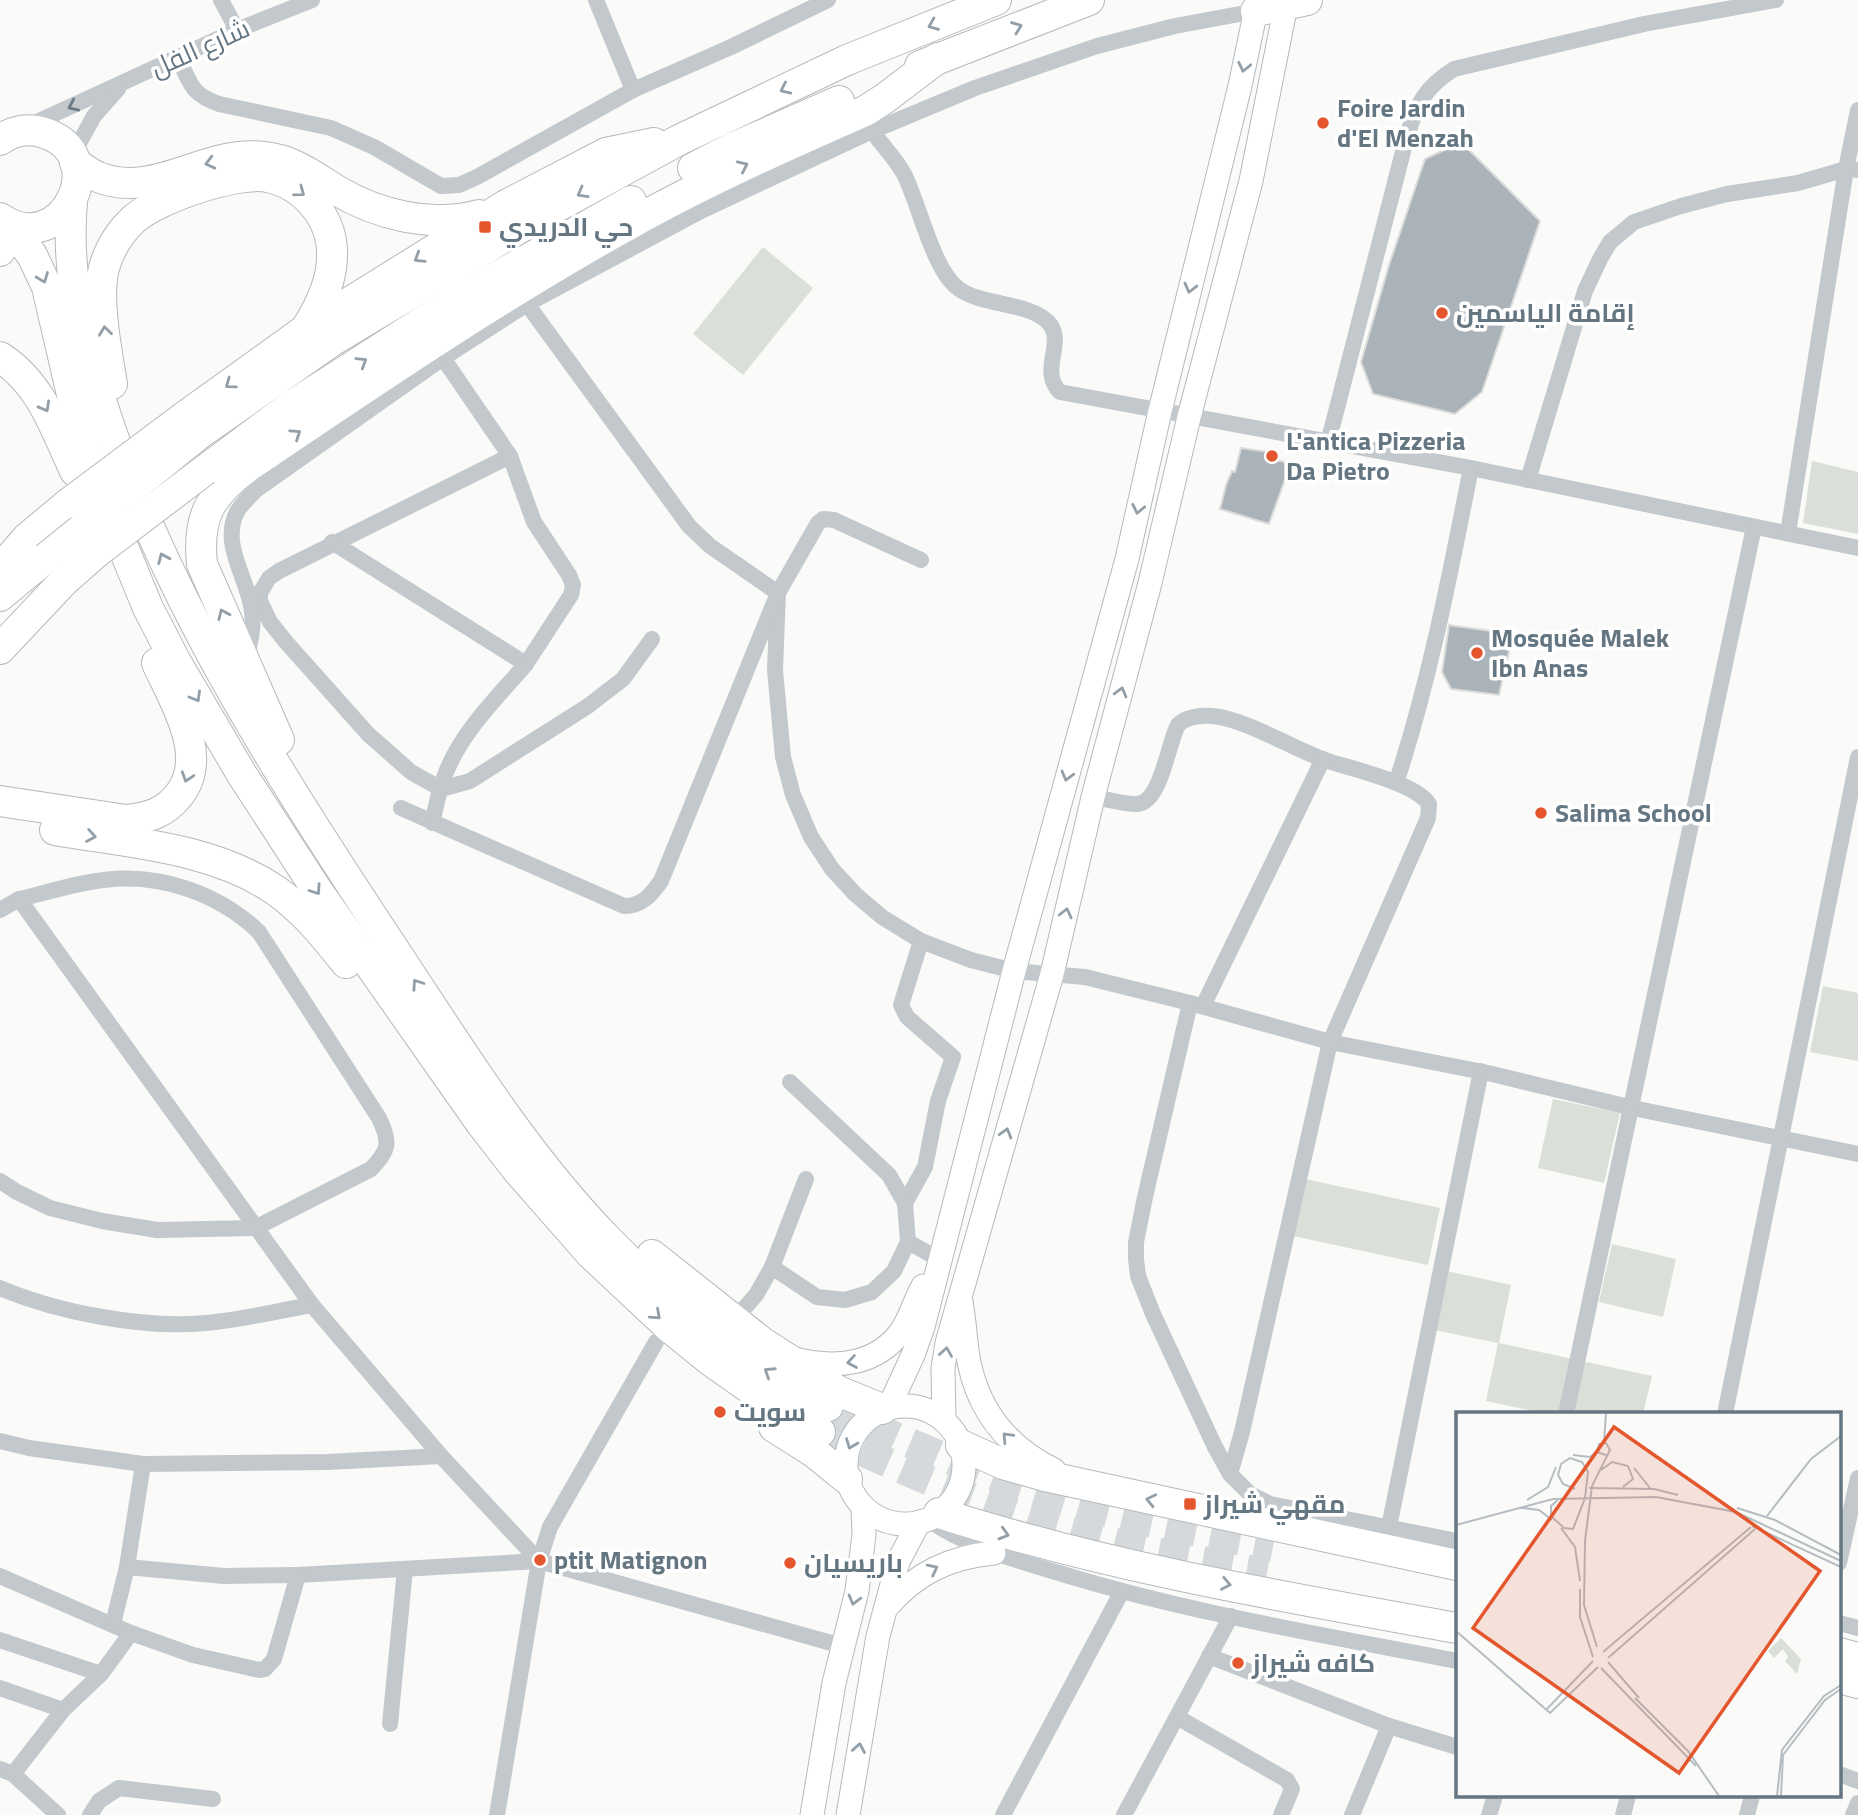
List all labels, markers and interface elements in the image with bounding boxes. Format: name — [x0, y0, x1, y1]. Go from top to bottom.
street label: شارع الفل — [144, 8, 256, 87]
one-way arrow — [928, 17, 940, 31]
one-way arrow — [1010, 22, 1022, 36]
one-way arrow — [1238, 61, 1253, 73]
one-way arrow — [780, 81, 792, 95]
place label: Foire Jardin d'El Menzah — [1337, 88, 1474, 157]
one-way arrow — [68, 98, 80, 112]
marker: Foire Jardin d'El Menzah — [1315, 115, 1331, 131]
one-way arrow — [204, 155, 216, 169]
one-way arrow — [736, 160, 748, 174]
one-way arrow — [293, 184, 305, 197]
one-way arrow — [577, 185, 590, 198]
place label: حي الدريدي — [499, 207, 633, 248]
marker: حي الدريدي — [477, 219, 493, 235]
one-way arrow — [414, 250, 427, 263]
one-way arrow — [34, 272, 48, 284]
one-way arrow — [1184, 282, 1198, 294]
place label: إقامة الياسمين — [1456, 293, 1635, 332]
marker: إقامة الياسمين — [1434, 305, 1450, 321]
one-way arrow — [98, 325, 113, 337]
one-way arrow — [354, 357, 367, 370]
one-way arrow — [225, 375, 238, 388]
one-way arrow — [37, 400, 50, 412]
place label: L'antica Pizzeria Da Pietro — [1286, 421, 1466, 490]
one-way arrow — [288, 430, 301, 442]
marker: L'antica Pizzeria Da Pietro — [1264, 448, 1280, 464]
one-way arrow — [1132, 503, 1146, 515]
one-way arrow — [157, 552, 171, 565]
one-way arrow — [217, 608, 231, 621]
place label: Mosquée Malek Ibn Anas — [1491, 618, 1670, 687]
marker: Mosquée Malek Ibn Anas — [1469, 645, 1485, 661]
one-way arrow — [1113, 687, 1128, 699]
one-way arrow — [188, 689, 201, 702]
one-way arrow — [1061, 770, 1075, 782]
one-way arrow — [181, 771, 195, 783]
place label: Salima School — [1555, 793, 1712, 832]
marker: Salima School — [1533, 805, 1549, 821]
one-way arrow — [85, 828, 97, 843]
one-way arrow — [308, 882, 321, 895]
one-way arrow — [1058, 907, 1072, 919]
one-way arrow — [413, 979, 426, 992]
one-way arrow — [998, 1127, 1013, 1139]
one-way arrow — [648, 1307, 661, 1320]
one-way arrow — [938, 1346, 953, 1358]
one-way arrow — [846, 1354, 858, 1369]
one-way arrow — [764, 1367, 777, 1380]
place label: سويت — [734, 1392, 806, 1431]
marker: سويت — [712, 1404, 728, 1420]
inset map — [1456, 1412, 1840, 1798]
one-way arrow — [1003, 1432, 1015, 1445]
one-way arrow — [845, 1437, 859, 1449]
place label: مقهي شيراز — [1203, 1484, 1345, 1525]
one-way arrow — [1145, 1493, 1157, 1508]
marker: مقهي شيراز — [1182, 1496, 1198, 1512]
one-way arrow — [998, 1525, 1010, 1540]
place label: ptit Matignon — [554, 1540, 708, 1579]
place label: باريسيان — [804, 1543, 903, 1582]
marker: ptit Matignon — [532, 1552, 548, 1568]
marker: باريسيان — [782, 1555, 798, 1571]
one-way arrow — [926, 1564, 939, 1578]
one-way arrow — [1220, 1575, 1232, 1590]
one-way arrow — [848, 1594, 862, 1606]
place label: کافه شيراز — [1251, 1643, 1375, 1682]
marker: کافه شيراز — [1230, 1655, 1246, 1671]
one-way arrow — [851, 1742, 866, 1754]

